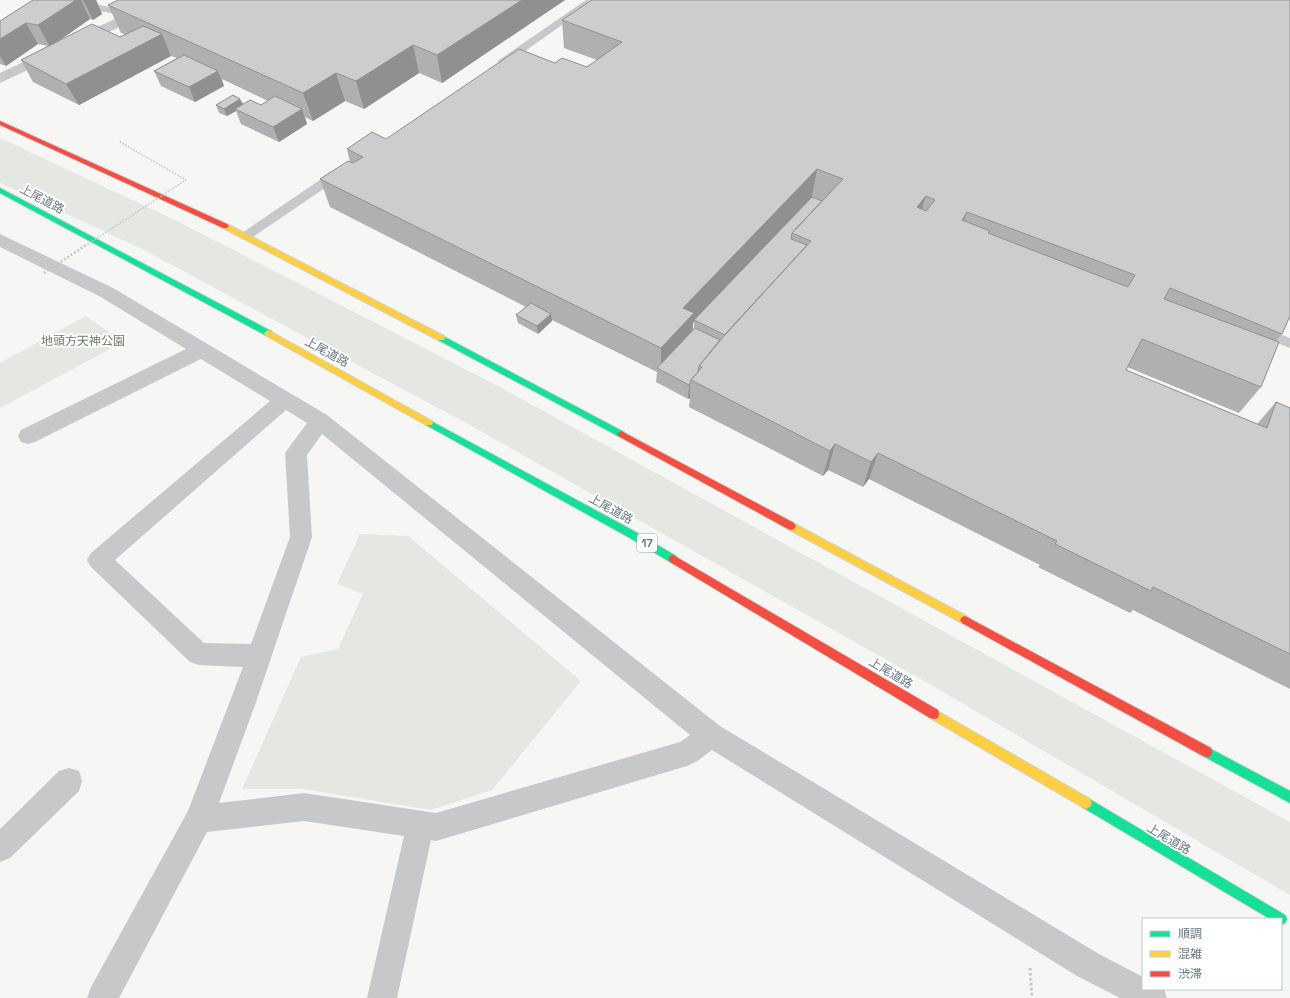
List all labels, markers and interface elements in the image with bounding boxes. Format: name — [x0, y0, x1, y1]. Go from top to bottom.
street label: 上尾道路 — [17, 181, 67, 217]
park label: 地頭方天神公園 — [41, 333, 125, 349]
street label: 上尾道路 — [302, 333, 352, 371]
street label: 上尾道路 — [586, 490, 636, 528]
road number: 17 — [637, 534, 657, 552]
street label: 上尾道路 — [866, 654, 916, 692]
street label: 上尾道路 — [1144, 820, 1194, 858]
legend — [1142, 918, 1282, 990]
text: 順調 — [1178, 926, 1202, 942]
text: 混雑 — [1178, 946, 1202, 962]
text: 渋滞 — [1178, 966, 1202, 982]

